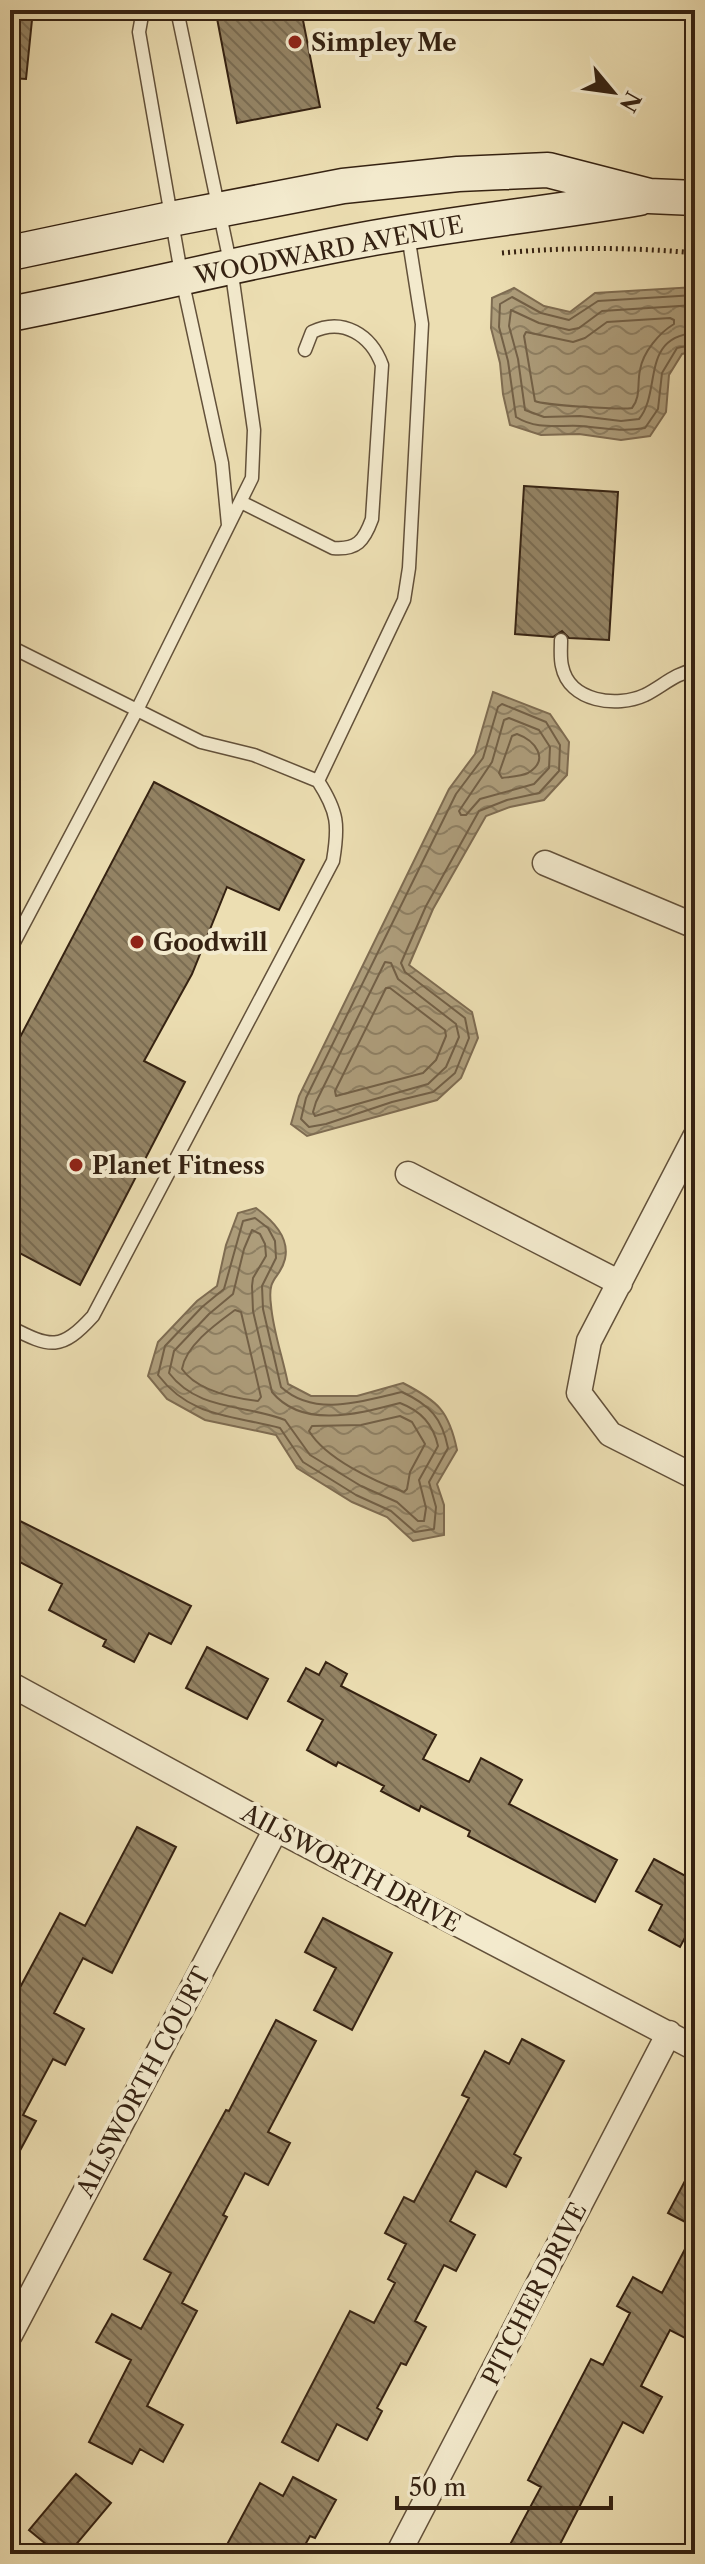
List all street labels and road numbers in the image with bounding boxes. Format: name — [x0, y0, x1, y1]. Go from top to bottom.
street label: WOODWARD AVENUE — [191, 210, 466, 290]
street label: AILSWORTH DRIVE — [236, 1797, 465, 1938]
street label: AILSWORTH COURT — [70, 1962, 216, 2203]
street label: PITCHER DRIVE — [475, 2198, 593, 2390]

